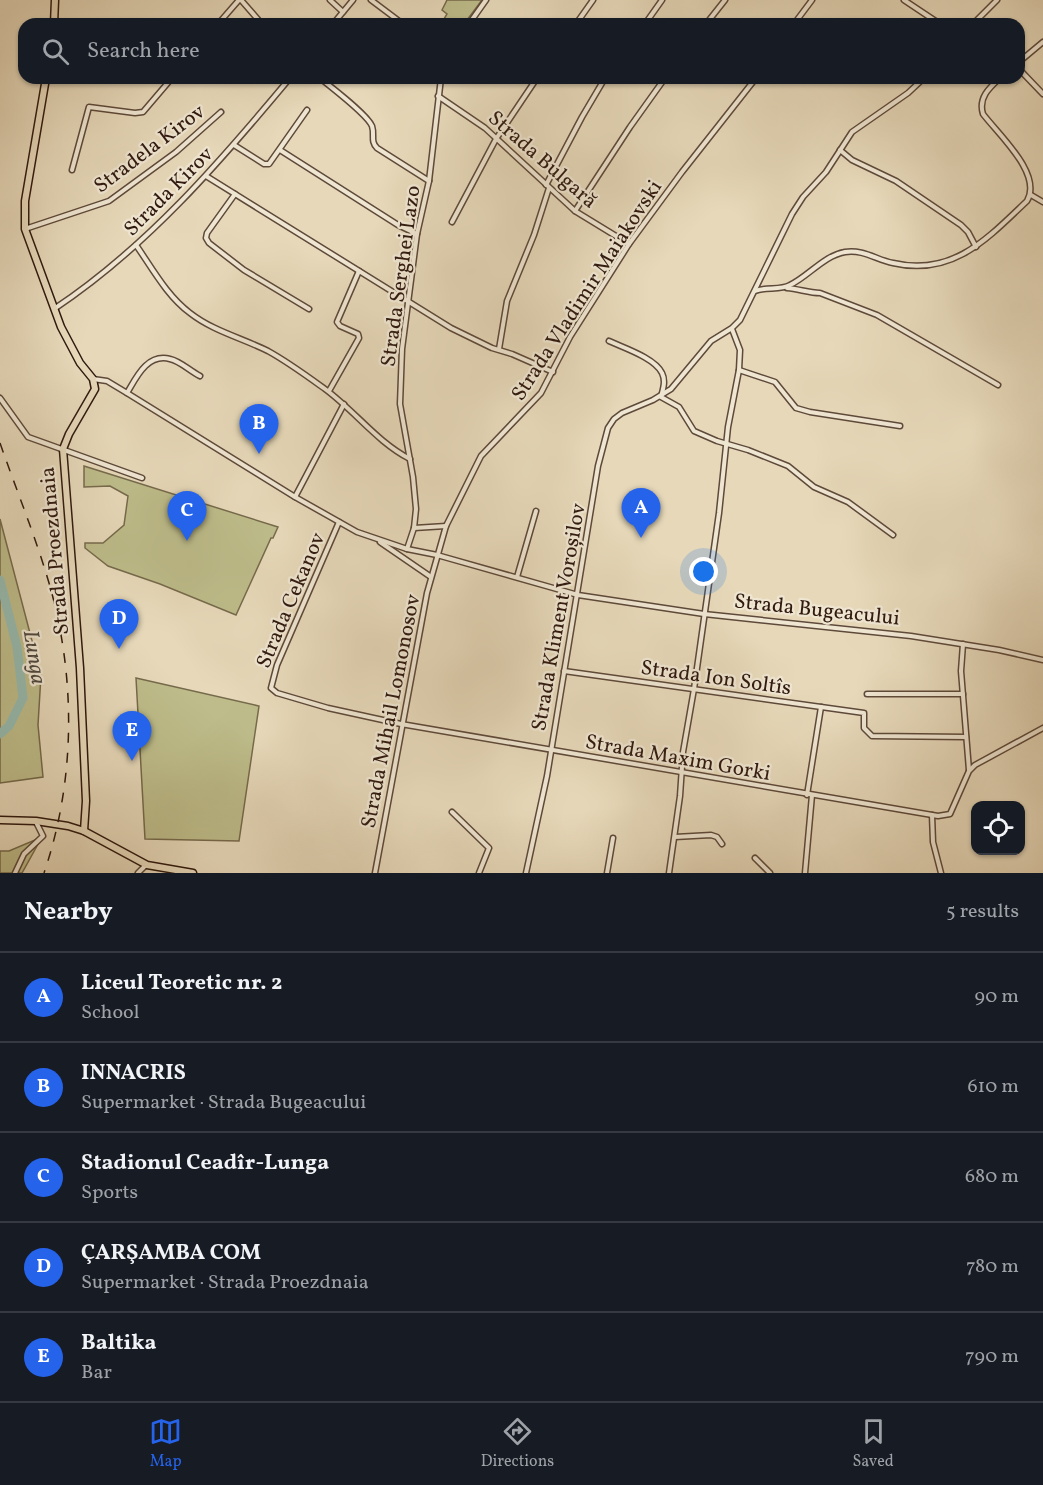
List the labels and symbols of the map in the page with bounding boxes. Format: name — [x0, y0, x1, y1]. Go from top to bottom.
street label: Stradela Kirov — [88, 98, 211, 201]
street label: Strada Bulgară — [481, 104, 603, 216]
street label: Strada Kirov — [118, 141, 220, 243]
street label: Strada Vladimir Maiakovski — [505, 175, 670, 407]
street label: Strada Serghei Lazo — [374, 184, 429, 369]
pin: B — [240, 404, 278, 454]
street label: Strada Proezdnaia — [34, 465, 77, 636]
pin: A — [622, 488, 660, 538]
pin: C — [168, 492, 207, 541]
street label: Strada Kliment Voroșilov — [525, 501, 594, 733]
street label: Strada Cekanov — [250, 528, 333, 673]
your location — [689, 557, 718, 586]
street label: Strada Bugeacului — [733, 587, 901, 634]
street label: Strada Mihail Lomonosov — [355, 592, 428, 831]
pin: D — [100, 600, 138, 649]
water label: Lunga — [14, 628, 53, 687]
street label: Strada Ion Soltîs — [639, 654, 793, 703]
pin: E — [112, 712, 152, 761]
street label: Strada Maxim Gorki — [583, 728, 773, 789]

